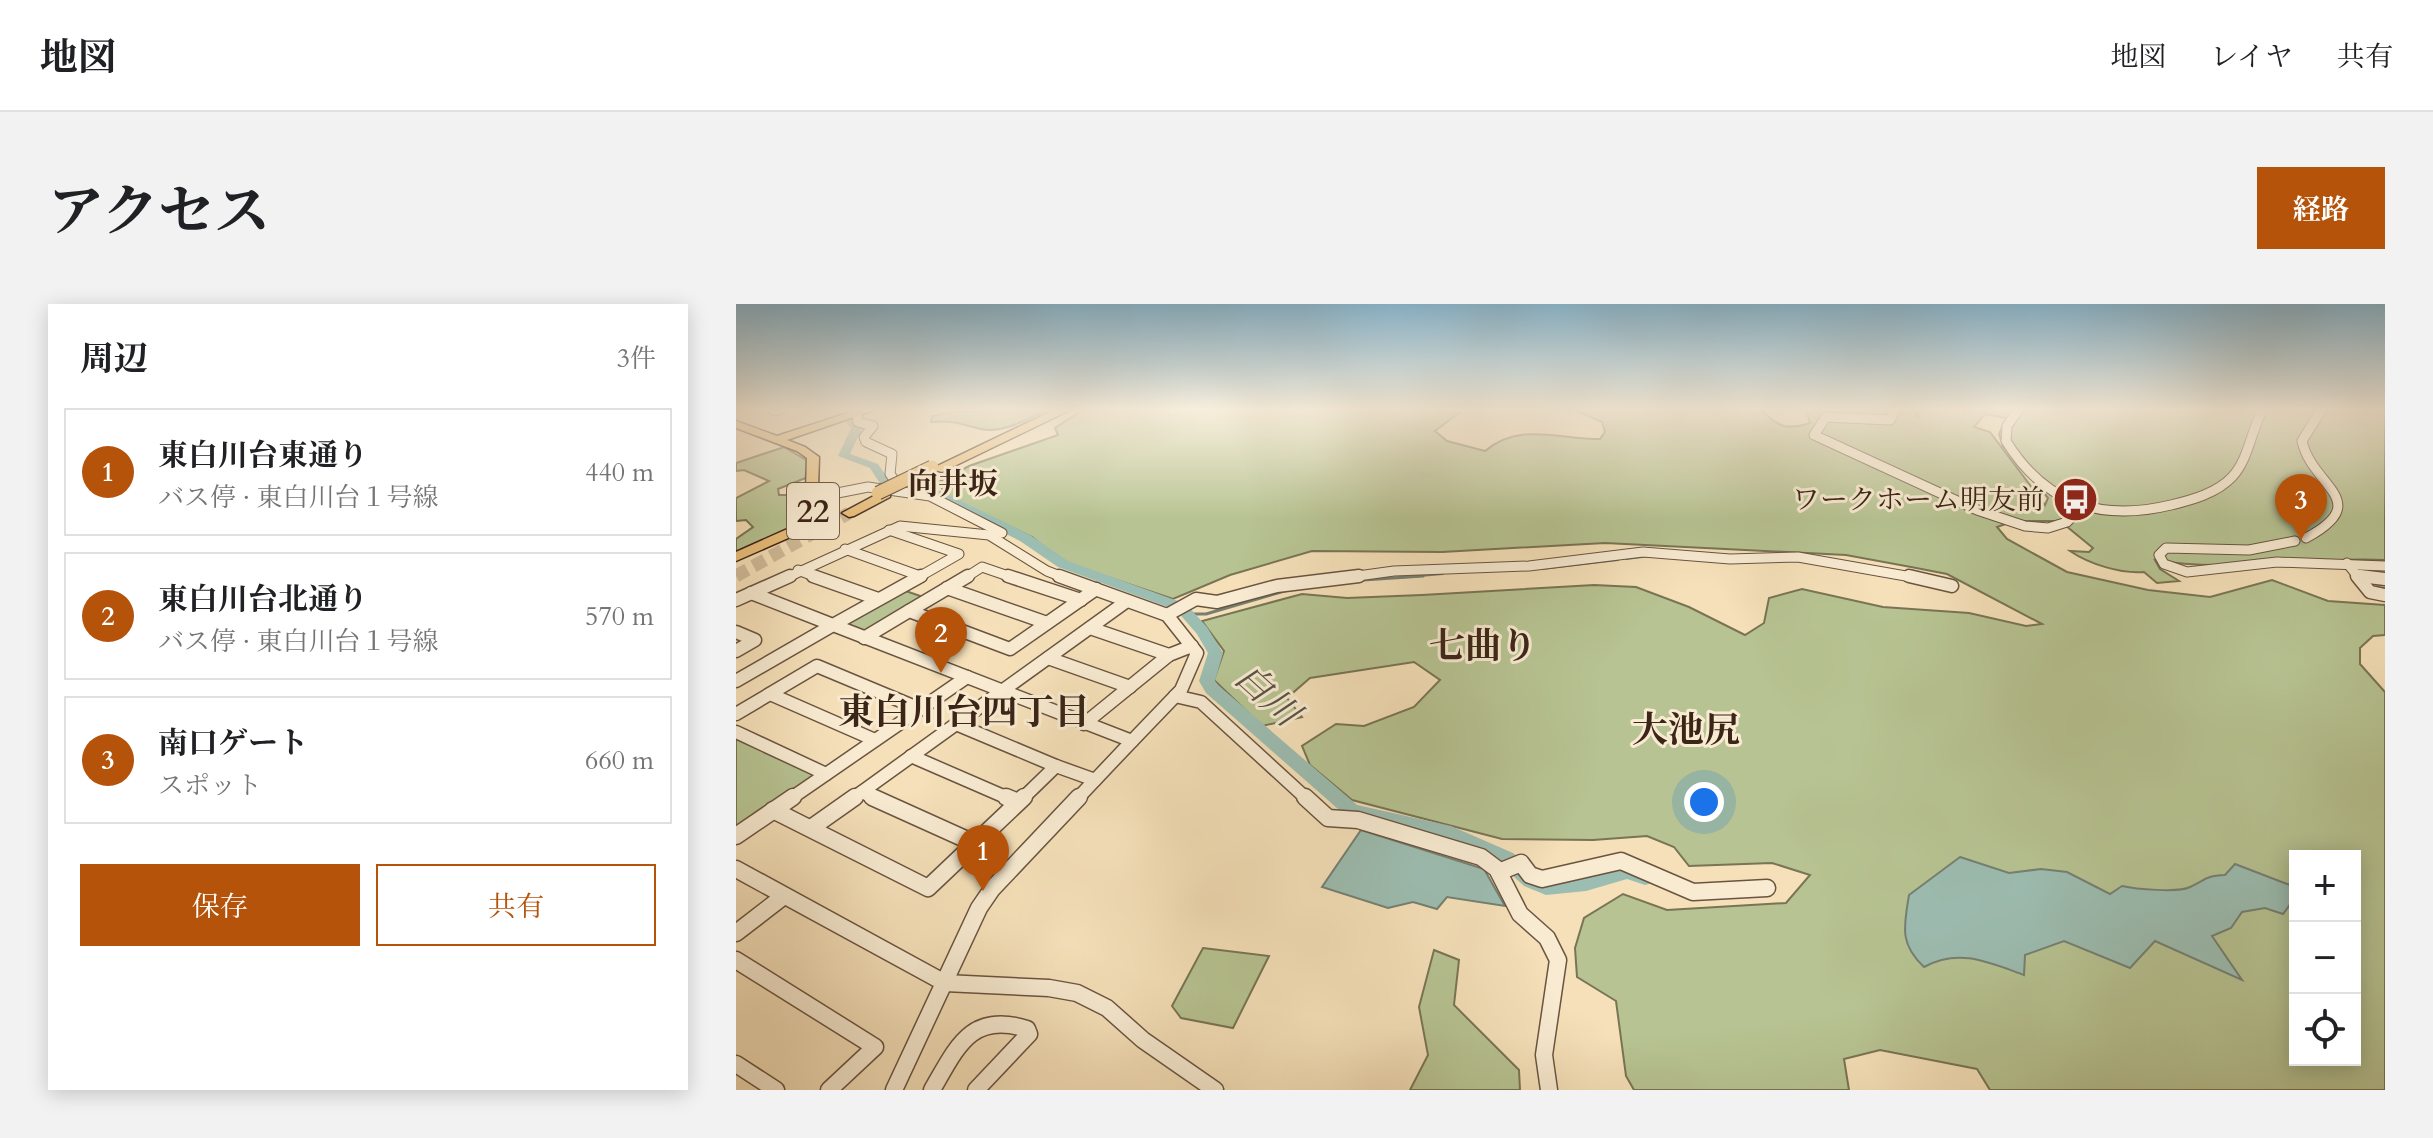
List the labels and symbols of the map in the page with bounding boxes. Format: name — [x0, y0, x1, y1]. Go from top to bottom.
district label: 向井坂 — [908, 464, 998, 505]
pin: 3 — [2275, 474, 2327, 540]
bus stop icon: ワークホーム明友前 — [2051, 475, 2099, 523]
place label: ワークホーム明友前 — [1792, 481, 2044, 519]
road number: 22 — [787, 483, 839, 539]
pin: 2 — [915, 607, 967, 673]
district label: 七曲り — [1429, 622, 1537, 671]
water label: 白川 — [1224, 653, 1313, 740]
district label: 東白川台四丁目 — [838, 688, 1090, 737]
district label: 大池尻 — [1632, 706, 1740, 755]
your location — [1684, 782, 1724, 822]
pin: 1 — [957, 825, 1009, 891]

